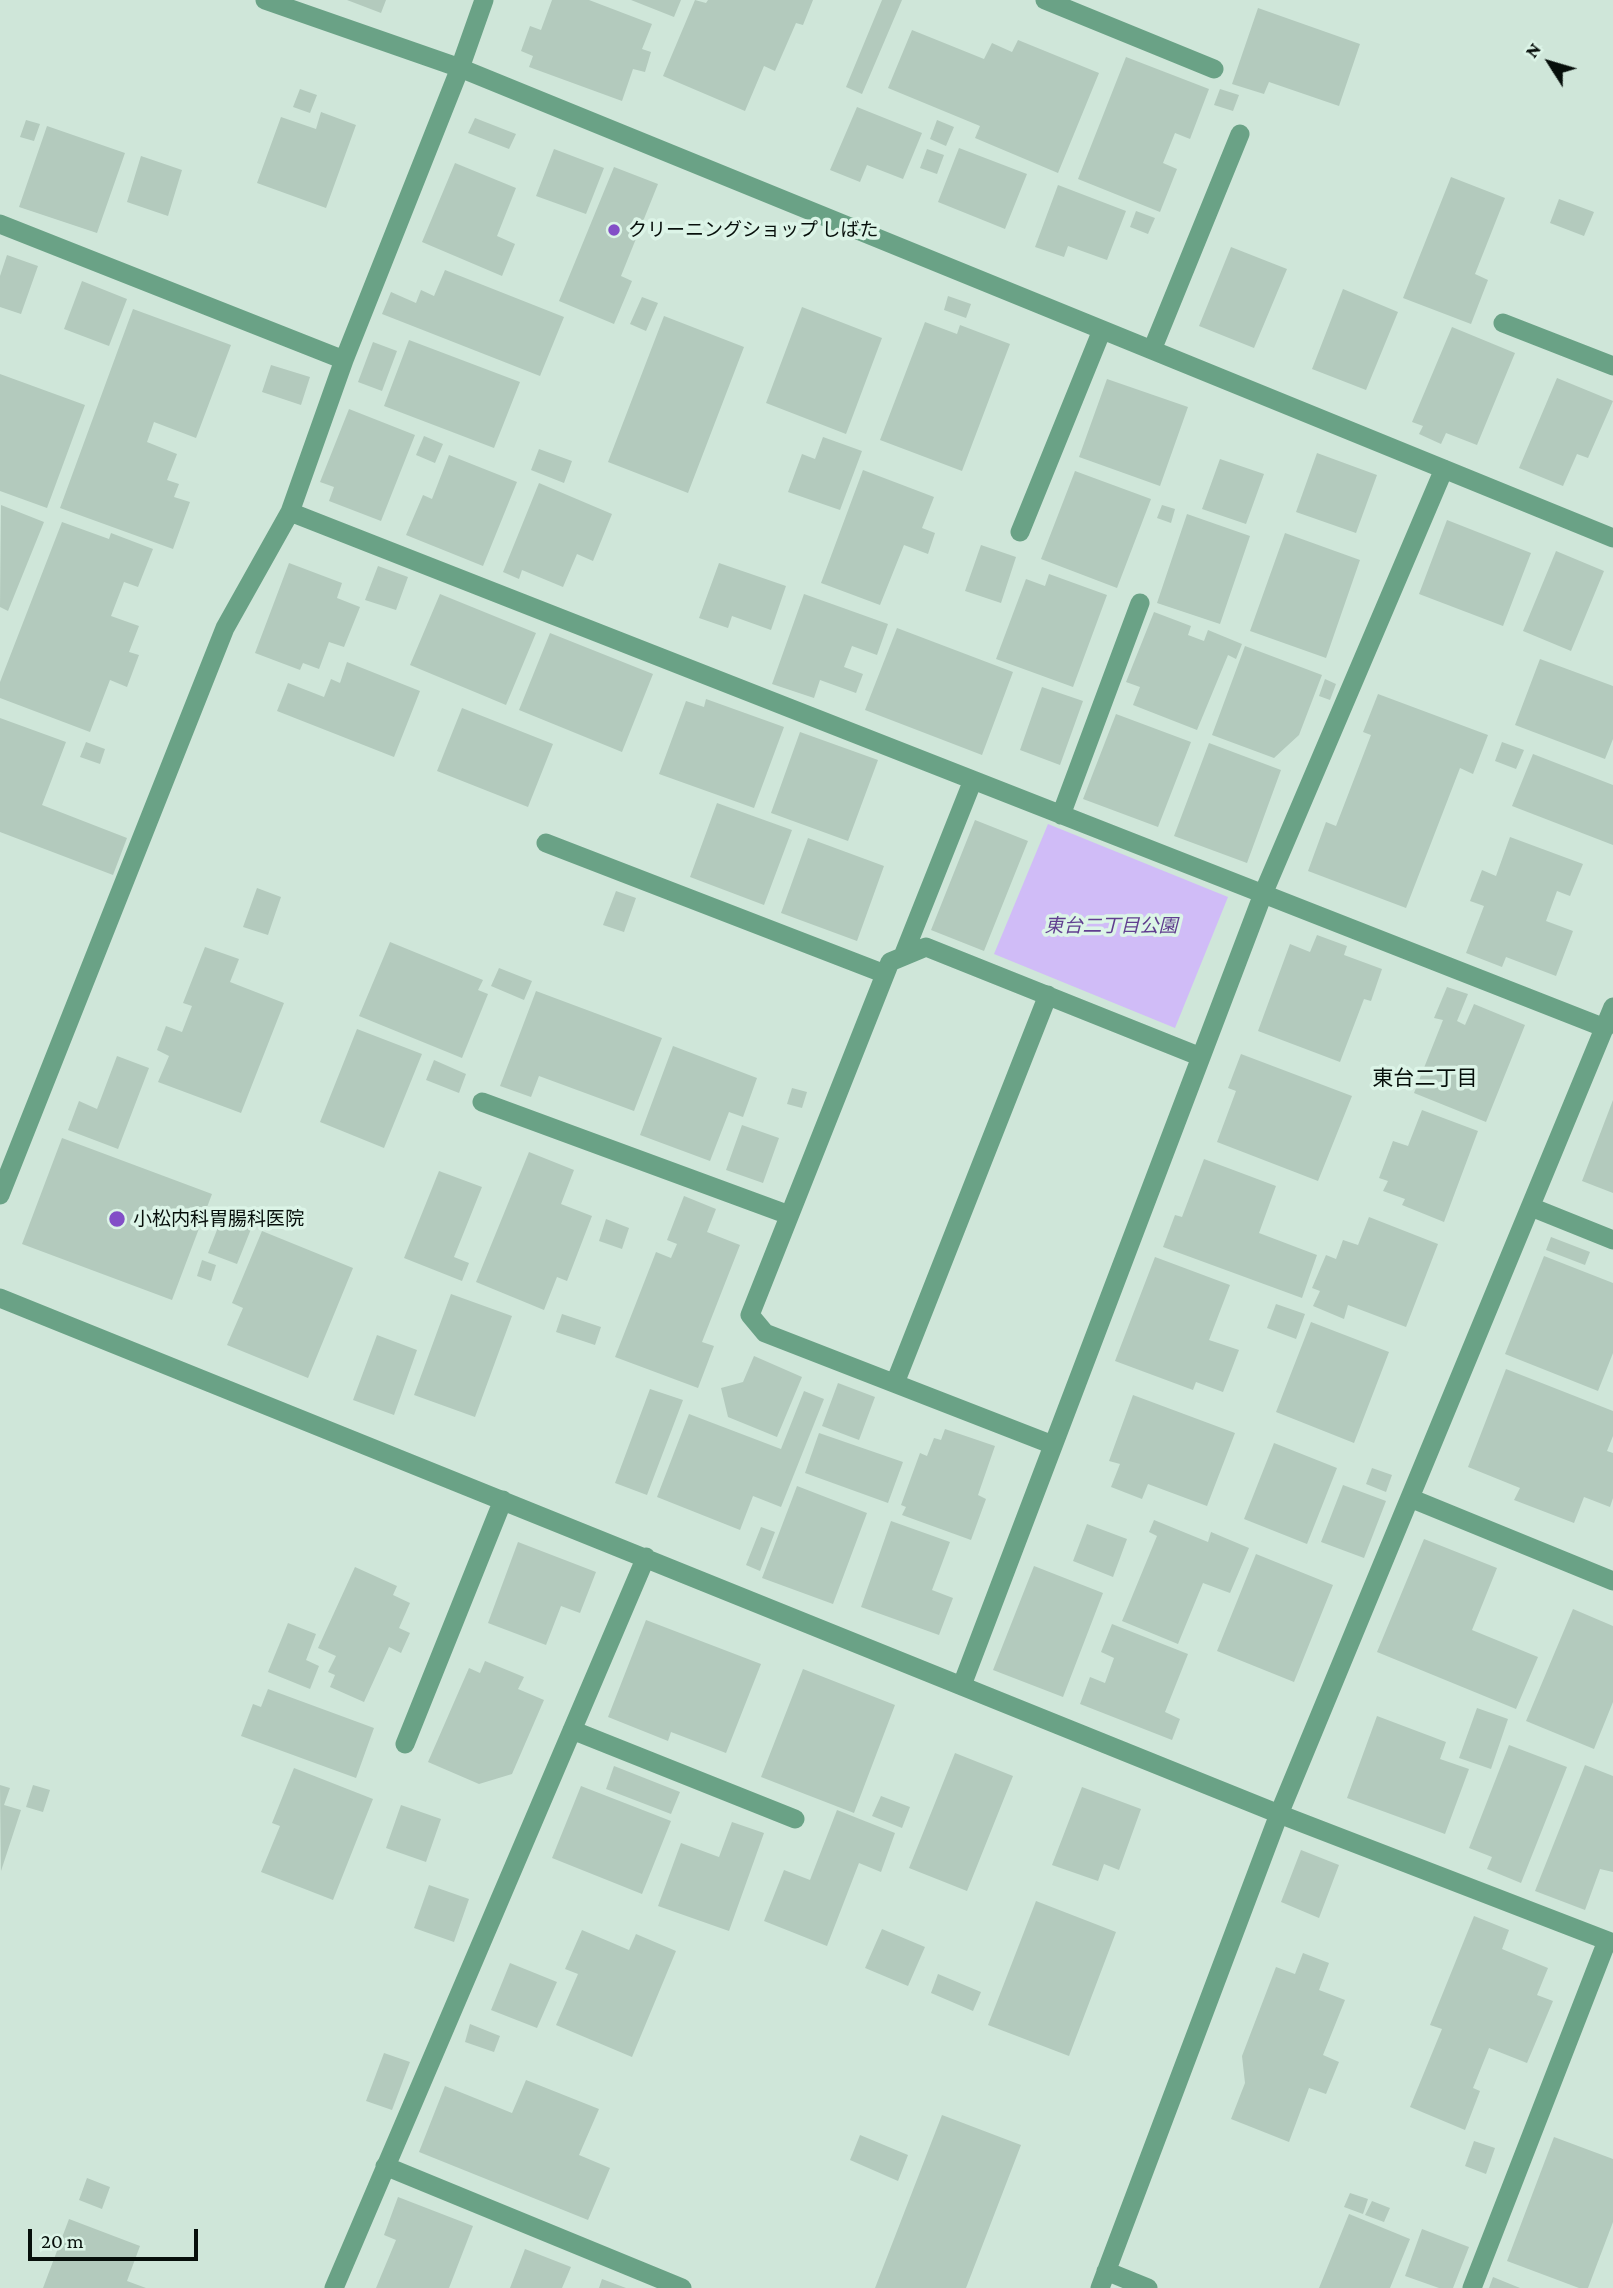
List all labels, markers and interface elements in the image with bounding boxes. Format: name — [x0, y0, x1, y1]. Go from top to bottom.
north arrow — [1515, 28, 1585, 98]
text: N — [1521, 39, 1545, 62]
place label: クリーニングショップ しばた — [628, 219, 879, 241]
marker: クリーニングショップ しばた — [606, 222, 622, 238]
park label: 東台二丁目公園 — [1045, 915, 1177, 937]
district label: 東台二丁目 — [1373, 1066, 1477, 1092]
place label: 小松内科胃腸科医院 — [133, 1208, 304, 1230]
marker: 小松内科胃腸科医院 — [107, 1209, 127, 1229]
scale bar — [32, 2214, 201, 2258]
text: 20 m — [41, 2229, 84, 2253]

